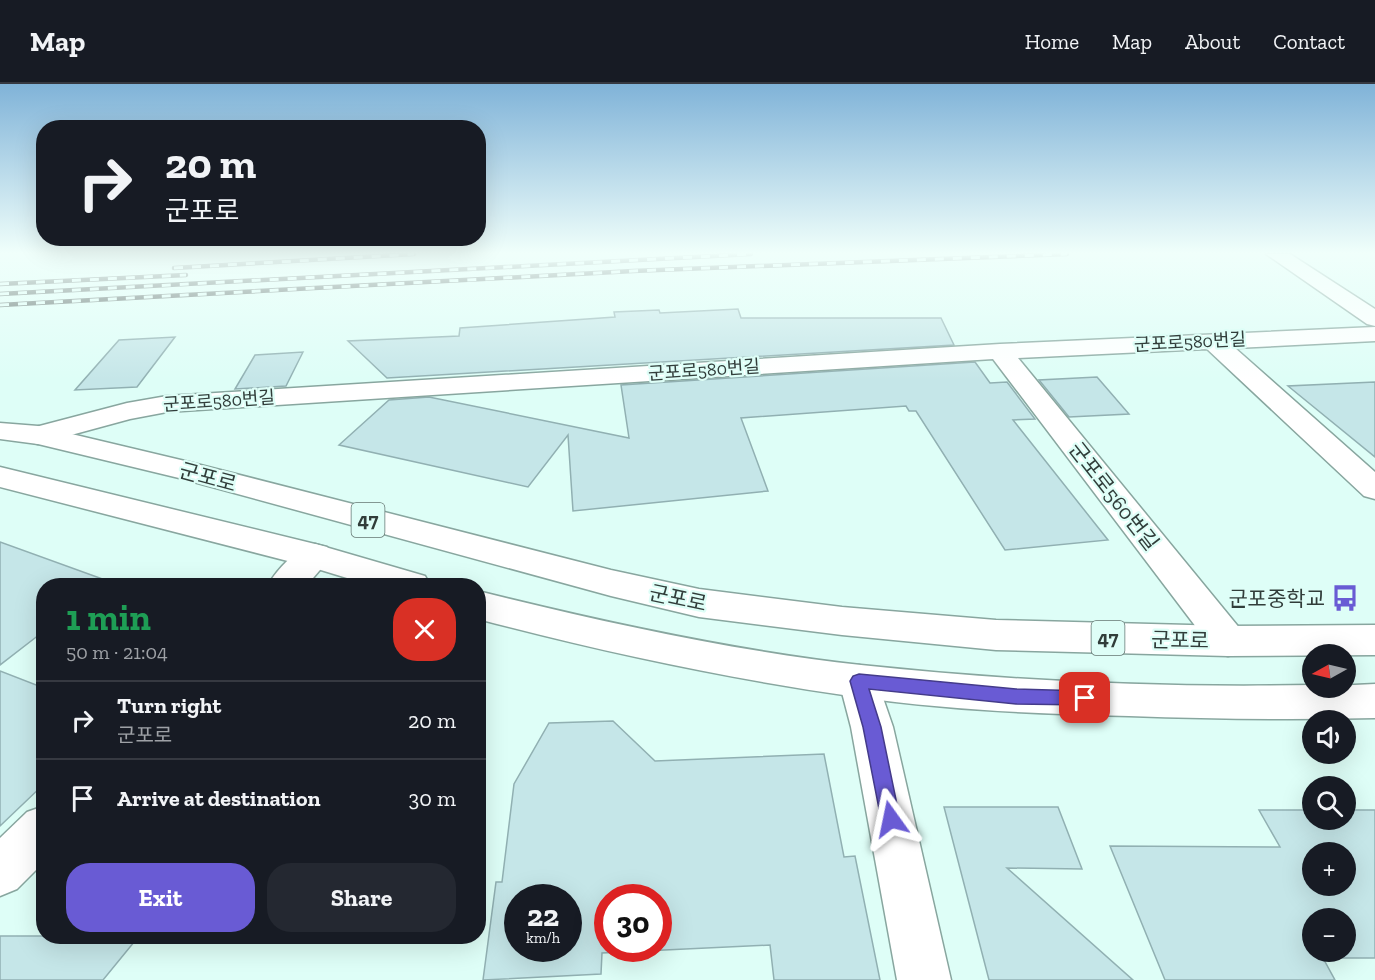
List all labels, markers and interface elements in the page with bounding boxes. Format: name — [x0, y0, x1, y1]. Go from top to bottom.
text: Map — [30, 25, 85, 58]
text: Home — [1025, 29, 1079, 54]
text: Map — [1112, 29, 1152, 54]
text: About — [1185, 29, 1240, 54]
text: Contact — [1273, 29, 1345, 54]
text: 20 m — [165, 138, 256, 189]
icon: right — [66, 144, 144, 222]
text: 군포로 — [165, 195, 240, 227]
street label: 군포로580번길 — [1133, 328, 1247, 356]
street label: 군포로580번길 — [647, 355, 761, 385]
street label: 군포로580번길 — [162, 386, 276, 416]
street label: 군포로560번길 — [1064, 437, 1164, 555]
street label: 군포로 — [177, 457, 239, 497]
road number: 47 — [352, 503, 385, 537]
street label: 군포로 — [647, 580, 709, 616]
bus stop icon: 군포중학교 — [1330, 583, 1360, 613]
place label: 군포중학교 — [1228, 586, 1325, 611]
text: 1 min — [66, 596, 151, 639]
button: close — [393, 598, 456, 661]
road number: 47 — [1092, 621, 1124, 655]
street label: 군포로 — [1151, 627, 1209, 653]
text: 50 m · 21:04 — [66, 640, 168, 664]
north arrow — [1302, 644, 1356, 698]
map controls — [1302, 644, 1356, 962]
pin — [1059, 672, 1110, 723]
icon: arrive — [1068, 681, 1101, 714]
text: Turn right — [117, 692, 221, 719]
icon: right — [66, 704, 99, 737]
text: 20 m — [408, 707, 456, 734]
button: sound — [1302, 710, 1356, 764]
text: 군포로 — [117, 723, 172, 747]
button: search — [1302, 776, 1356, 830]
icon: arrive — [66, 782, 99, 815]
text: Arrive at destination — [117, 785, 320, 812]
text: 30 m — [409, 785, 456, 812]
position arrow — [859, 787, 923, 851]
button: + — [1302, 842, 1356, 896]
button: Exit — [66, 863, 255, 932]
button: Share — [267, 863, 456, 932]
speed limit sign: 30 — [594, 884, 672, 962]
text: 22 — [527, 898, 559, 934]
button: − — [1302, 908, 1356, 962]
text: km/h — [526, 929, 560, 947]

